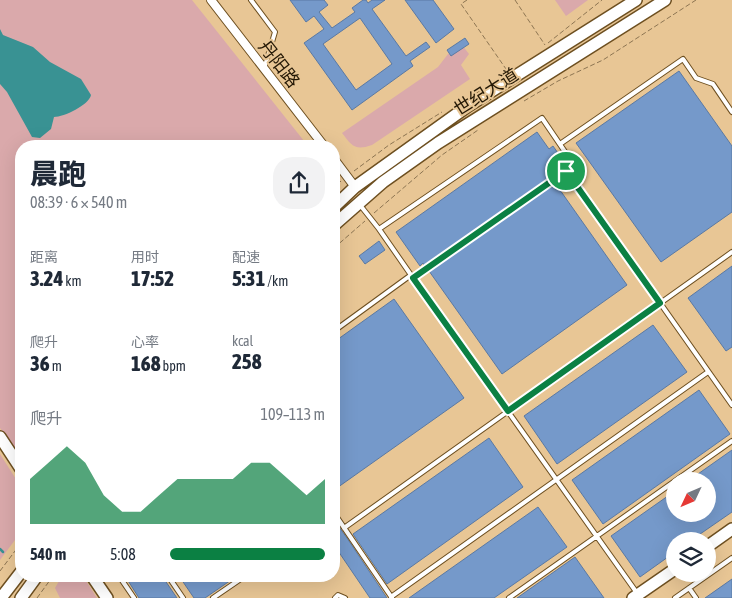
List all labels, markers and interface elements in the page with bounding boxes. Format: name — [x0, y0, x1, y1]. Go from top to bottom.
street label: 丹阳路 — [254, 36, 304, 91]
street label: 世纪大道 — [450, 64, 522, 120]
pin — [545, 150, 587, 192]
button: share — [273, 157, 325, 209]
icon: arrive — [552, 157, 580, 185]
text: 晨跑 — [30, 158, 86, 190]
text: 08:39 · 6 × 540 m — [30, 193, 127, 211]
text: 距离 — [30, 249, 58, 265]
text: 用时 — [131, 249, 159, 265]
text: 配速 — [232, 249, 260, 265]
text: 3.24 — [30, 266, 63, 290]
text: 17:52 — [131, 266, 174, 290]
text: 5:31 — [232, 266, 265, 290]
text: km — [63, 273, 82, 289]
text: /km — [265, 273, 288, 289]
text: kcal — [232, 333, 253, 349]
text: 爬升 — [30, 334, 58, 350]
text: 心率 — [131, 334, 159, 350]
text: 258 — [232, 349, 262, 373]
text: 36 — [30, 351, 50, 375]
text: 168 — [131, 351, 161, 375]
text: m — [50, 358, 62, 374]
text: bpm — [161, 358, 186, 374]
text: 109–113 m — [261, 405, 325, 423]
text: 爬升 — [30, 409, 62, 427]
north arrow — [666, 472, 716, 522]
map controls — [666, 472, 716, 582]
button: layers — [666, 532, 716, 582]
text: 540 m — [30, 545, 66, 563]
text: 5:08 — [110, 545, 136, 563]

